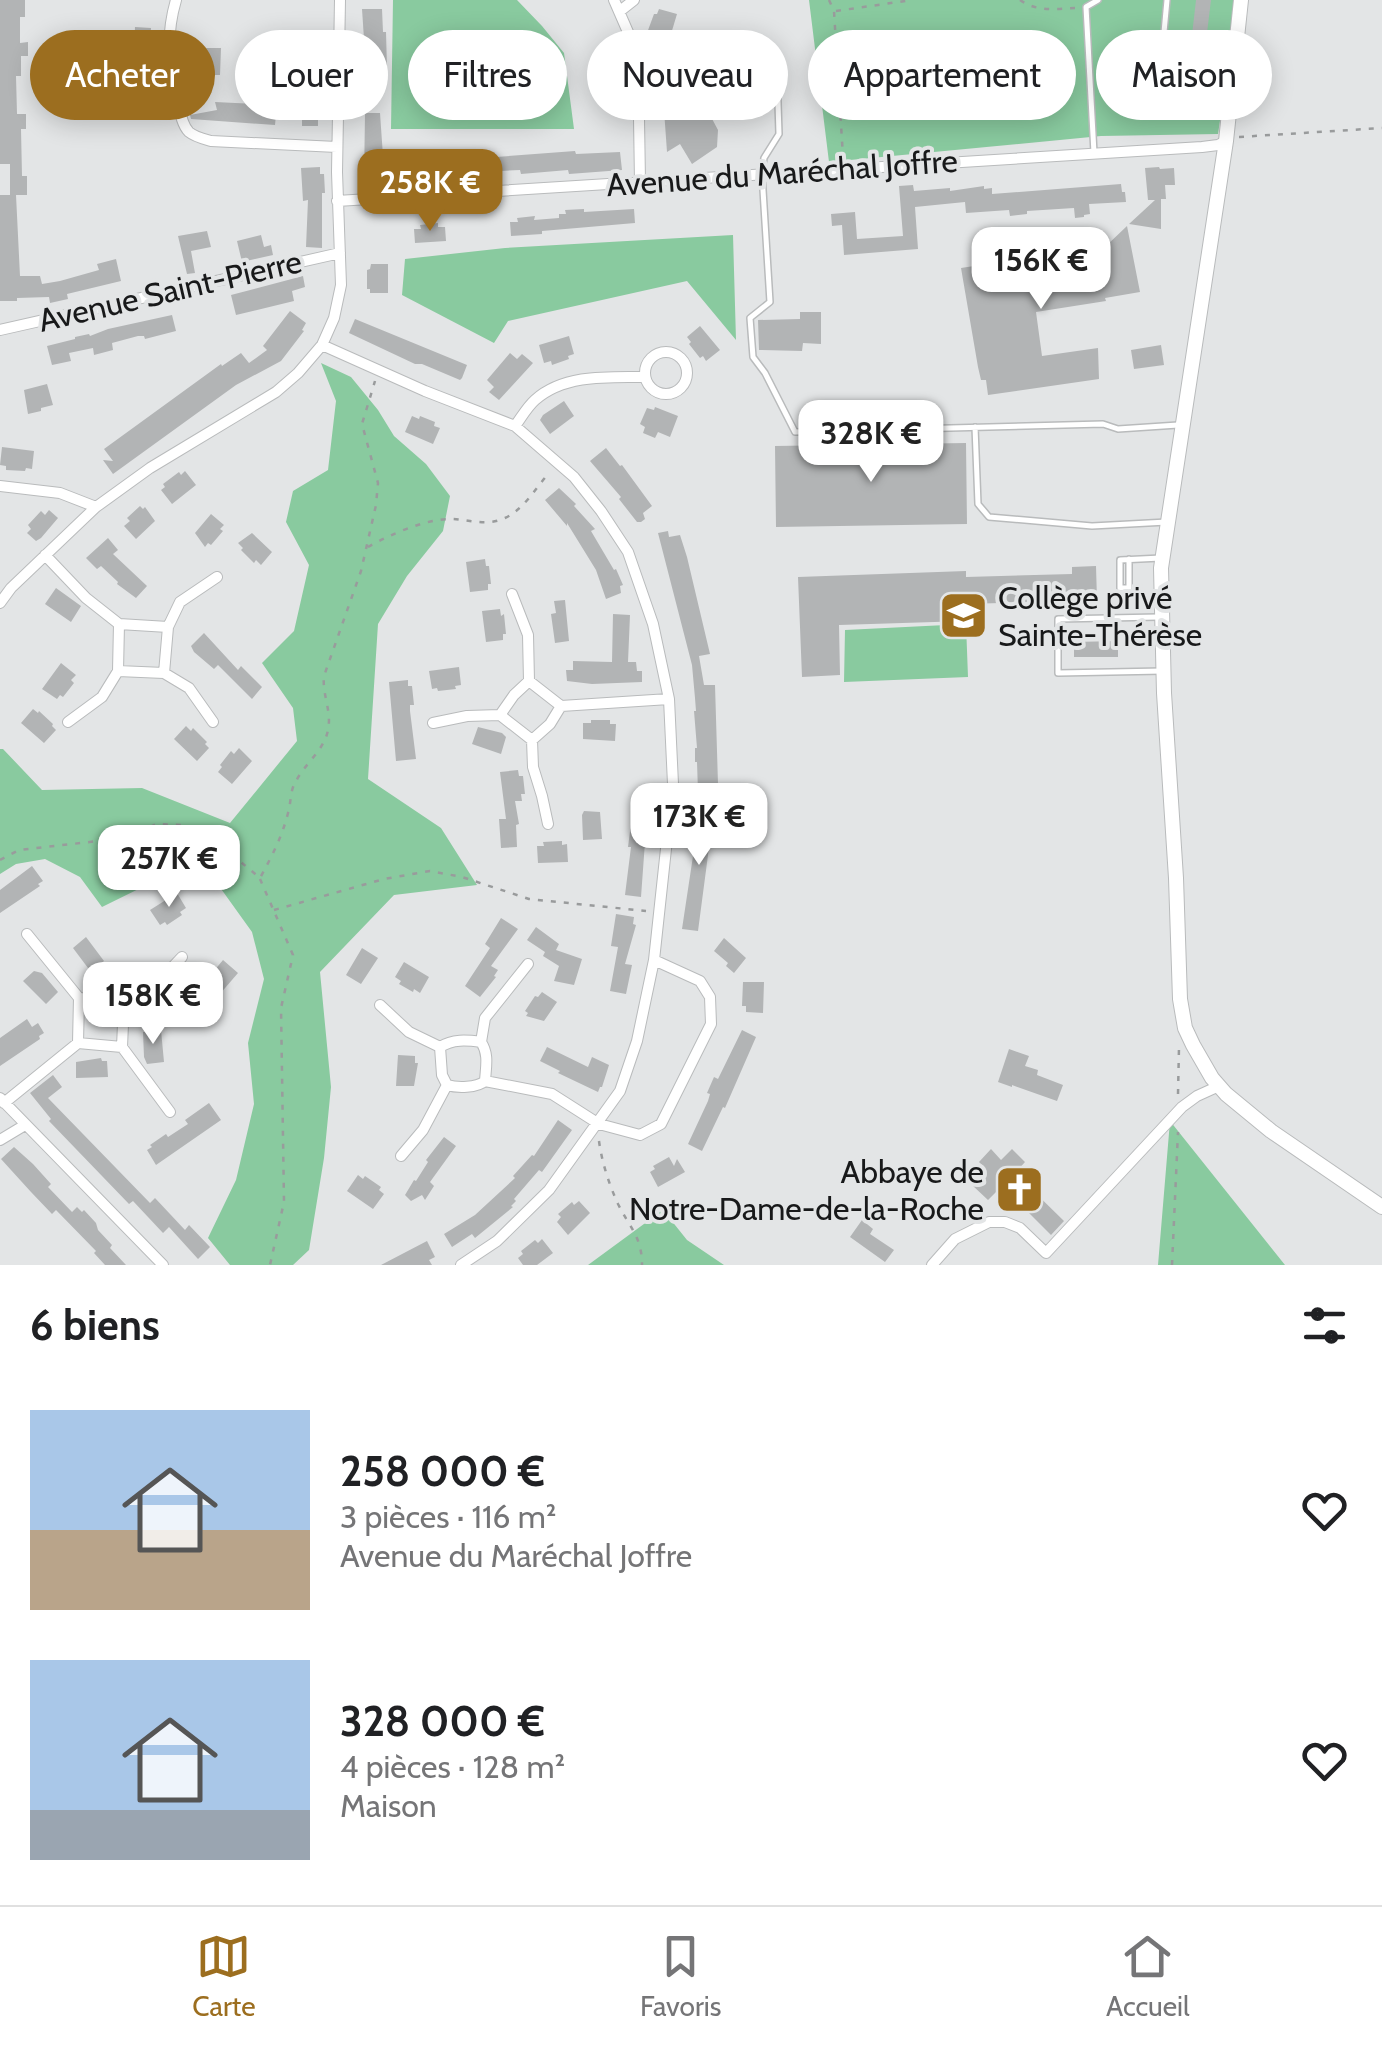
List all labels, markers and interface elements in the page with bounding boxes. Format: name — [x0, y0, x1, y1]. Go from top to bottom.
chip: Acheter — [30, 30, 215, 120]
chip: Louer — [235, 30, 388, 120]
chip: Filtres — [408, 30, 567, 120]
chip: Nouveau — [587, 30, 788, 120]
chip: Appartement — [808, 30, 1076, 120]
chip: Maison — [1096, 30, 1272, 120]
street label: Avenue du Maréchal Joffre — [605, 141, 959, 204]
pin: 258K € — [349, 149, 511, 234]
text: 258K € — [379, 162, 481, 201]
pin: 156K € — [960, 227, 1122, 312]
text: 156K € — [994, 240, 1088, 279]
street label: Avenue Saint-Pierre — [34, 241, 305, 340]
pin: 328K € — [790, 400, 952, 485]
text: 328K € — [820, 413, 922, 452]
place label: Collège privé Sainte-Thérèse — [998, 578, 1202, 654]
school or university icon: Collège privé Sainte-Thérèse — [937, 590, 989, 642]
pin: 173K € — [618, 783, 780, 868]
text: 173K € — [652, 796, 746, 835]
pin: 257K € — [88, 825, 250, 910]
text: 257K € — [120, 838, 218, 877]
pin: 158K € — [72, 962, 234, 1047]
text: 158K € — [105, 975, 201, 1014]
place label: Abbaye de Notre-Dame-de-la-Roche — [629, 1152, 984, 1228]
church icon: Abbaye de Notre-Dame-de-la-Roche — [993, 1164, 1045, 1216]
icon: filters — [1297, 1298, 1352, 1353]
text: 6 biens — [30, 1299, 160, 1351]
text: 258 000 € — [340, 1445, 545, 1497]
icon: home — [110, 1450, 230, 1570]
icon: heart — [1297, 1483, 1352, 1538]
text: 3 pièces · 116 m² — [340, 1497, 556, 1536]
text: Avenue du Maréchal Joffre — [340, 1536, 692, 1575]
text: 328 000 € — [340, 1695, 545, 1747]
icon: home — [110, 1700, 230, 1820]
icon: heart — [1297, 1733, 1352, 1788]
text: 4 pièces · 128 m² — [340, 1747, 565, 1786]
text: Maison — [340, 1786, 437, 1825]
tab: Carte — [192, 1929, 255, 2023]
tab: Favoris — [640, 1929, 721, 2023]
tab: Accueil — [1106, 1929, 1190, 2023]

